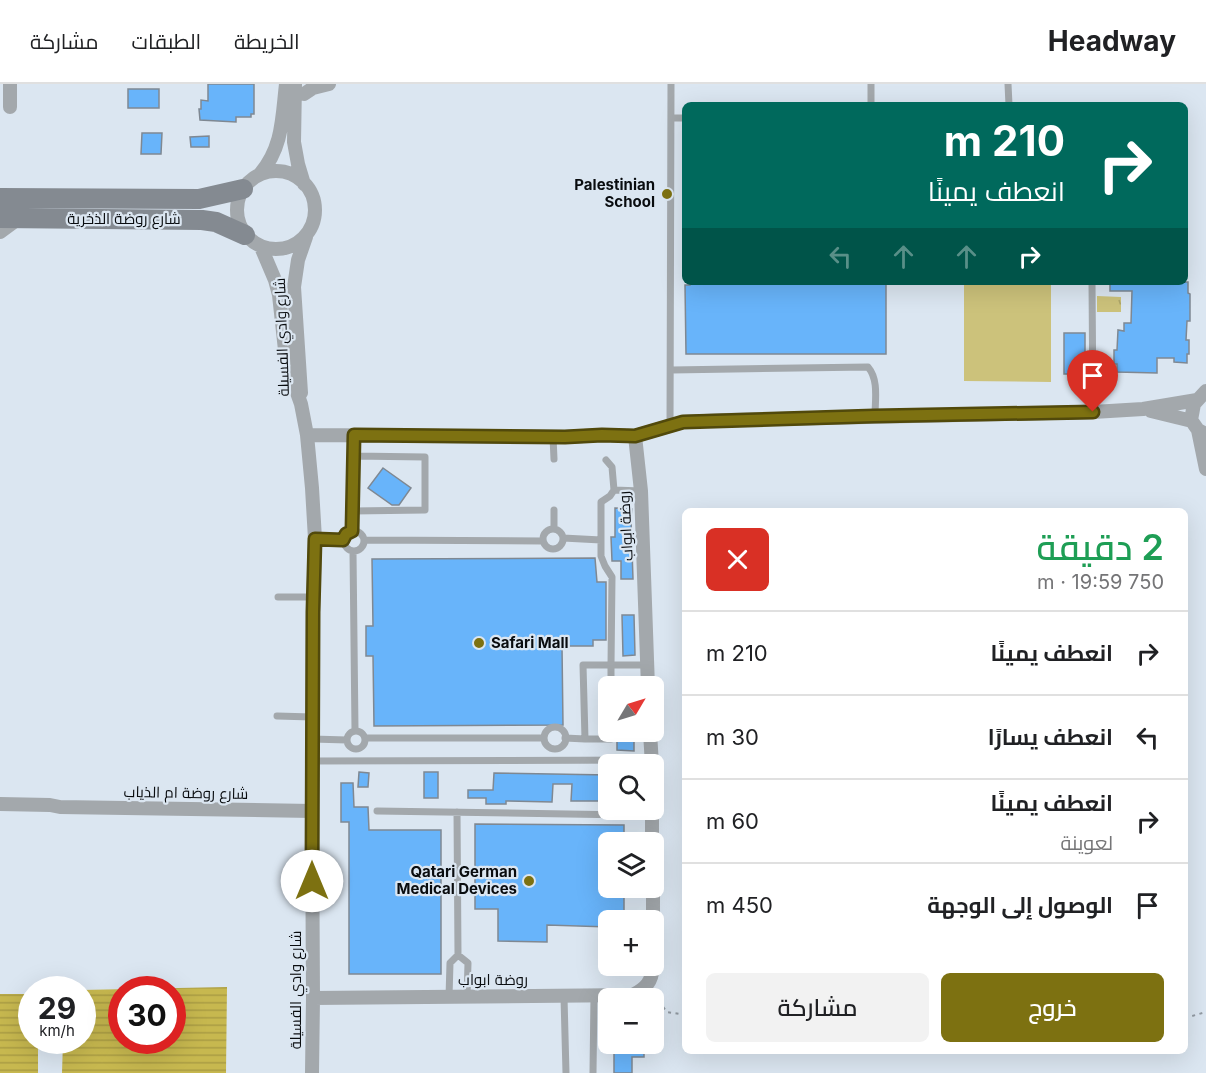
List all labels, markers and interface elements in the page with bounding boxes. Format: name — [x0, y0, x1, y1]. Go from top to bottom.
text: Headway — [1048, 24, 1176, 58]
text: مشاركة — [30, 29, 99, 54]
text: الطبقات — [132, 29, 201, 54]
text: الخريطة — [234, 29, 300, 54]
text: 210 m — [944, 115, 1065, 166]
icon: right — [1086, 126, 1164, 204]
place label: Palestinian School — [574, 175, 655, 211]
text: انعطف يمينًا — [928, 175, 1065, 208]
marker: Palestinian School — [660, 187, 674, 201]
street label: شارع روضة الذخرية — [67, 209, 181, 230]
icon: left — [824, 240, 857, 273]
icon: ahead — [887, 240, 920, 273]
icon: ahead — [950, 240, 983, 273]
icon: right — [1013, 240, 1046, 273]
street label: شارع وادي الفسيلة — [270, 277, 296, 397]
pin — [1067, 350, 1118, 412]
icon: arrive — [1076, 359, 1109, 392]
street label: روضة ابواب — [614, 491, 637, 561]
text: 2 دقيقة — [1037, 525, 1164, 569]
button: close — [706, 528, 769, 591]
text: 750 m · 19:59 — [1037, 570, 1164, 594]
place label: Safari Mall — [491, 633, 569, 652]
marker: Safari Mall — [472, 636, 486, 650]
icon: right — [1131, 637, 1164, 670]
text: 210 m — [706, 640, 768, 666]
text: انعطف يمينًا — [991, 640, 1113, 666]
north arrow — [598, 676, 664, 742]
map controls — [598, 676, 664, 1054]
icon: left — [1131, 721, 1164, 754]
text: 30 m — [706, 724, 759, 750]
text: انعطف يسارًا — [988, 724, 1113, 750]
button: search — [598, 754, 664, 820]
street label: شارع روضة ام الذياب — [123, 782, 249, 805]
text: انعطف يمينًا — [991, 790, 1113, 816]
icon: right — [1131, 805, 1164, 838]
text: 60 m — [706, 808, 759, 834]
text: لعوينة — [1060, 831, 1113, 855]
button: layers — [598, 832, 664, 898]
position arrow — [280, 849, 344, 913]
place label: Qatari German Medical Devices — [397, 862, 517, 898]
marker: Qatari German Medical Devices — [522, 874, 536, 888]
icon: arrive — [1131, 889, 1164, 922]
text: 450 m — [706, 892, 773, 918]
text: الوصول إلى الوجهة — [927, 892, 1113, 918]
button: + — [598, 910, 664, 976]
street label: شارع وادي الفسيلة — [286, 931, 308, 1049]
street label: روضة ابواب — [458, 970, 528, 989]
button: مشاركة — [706, 973, 929, 1042]
button: خروج — [941, 973, 1164, 1042]
speed limit sign: 30 — [108, 976, 186, 1054]
button: − — [598, 988, 664, 1054]
text: 29 — [38, 990, 76, 1026]
text: km/h — [39, 1021, 75, 1040]

